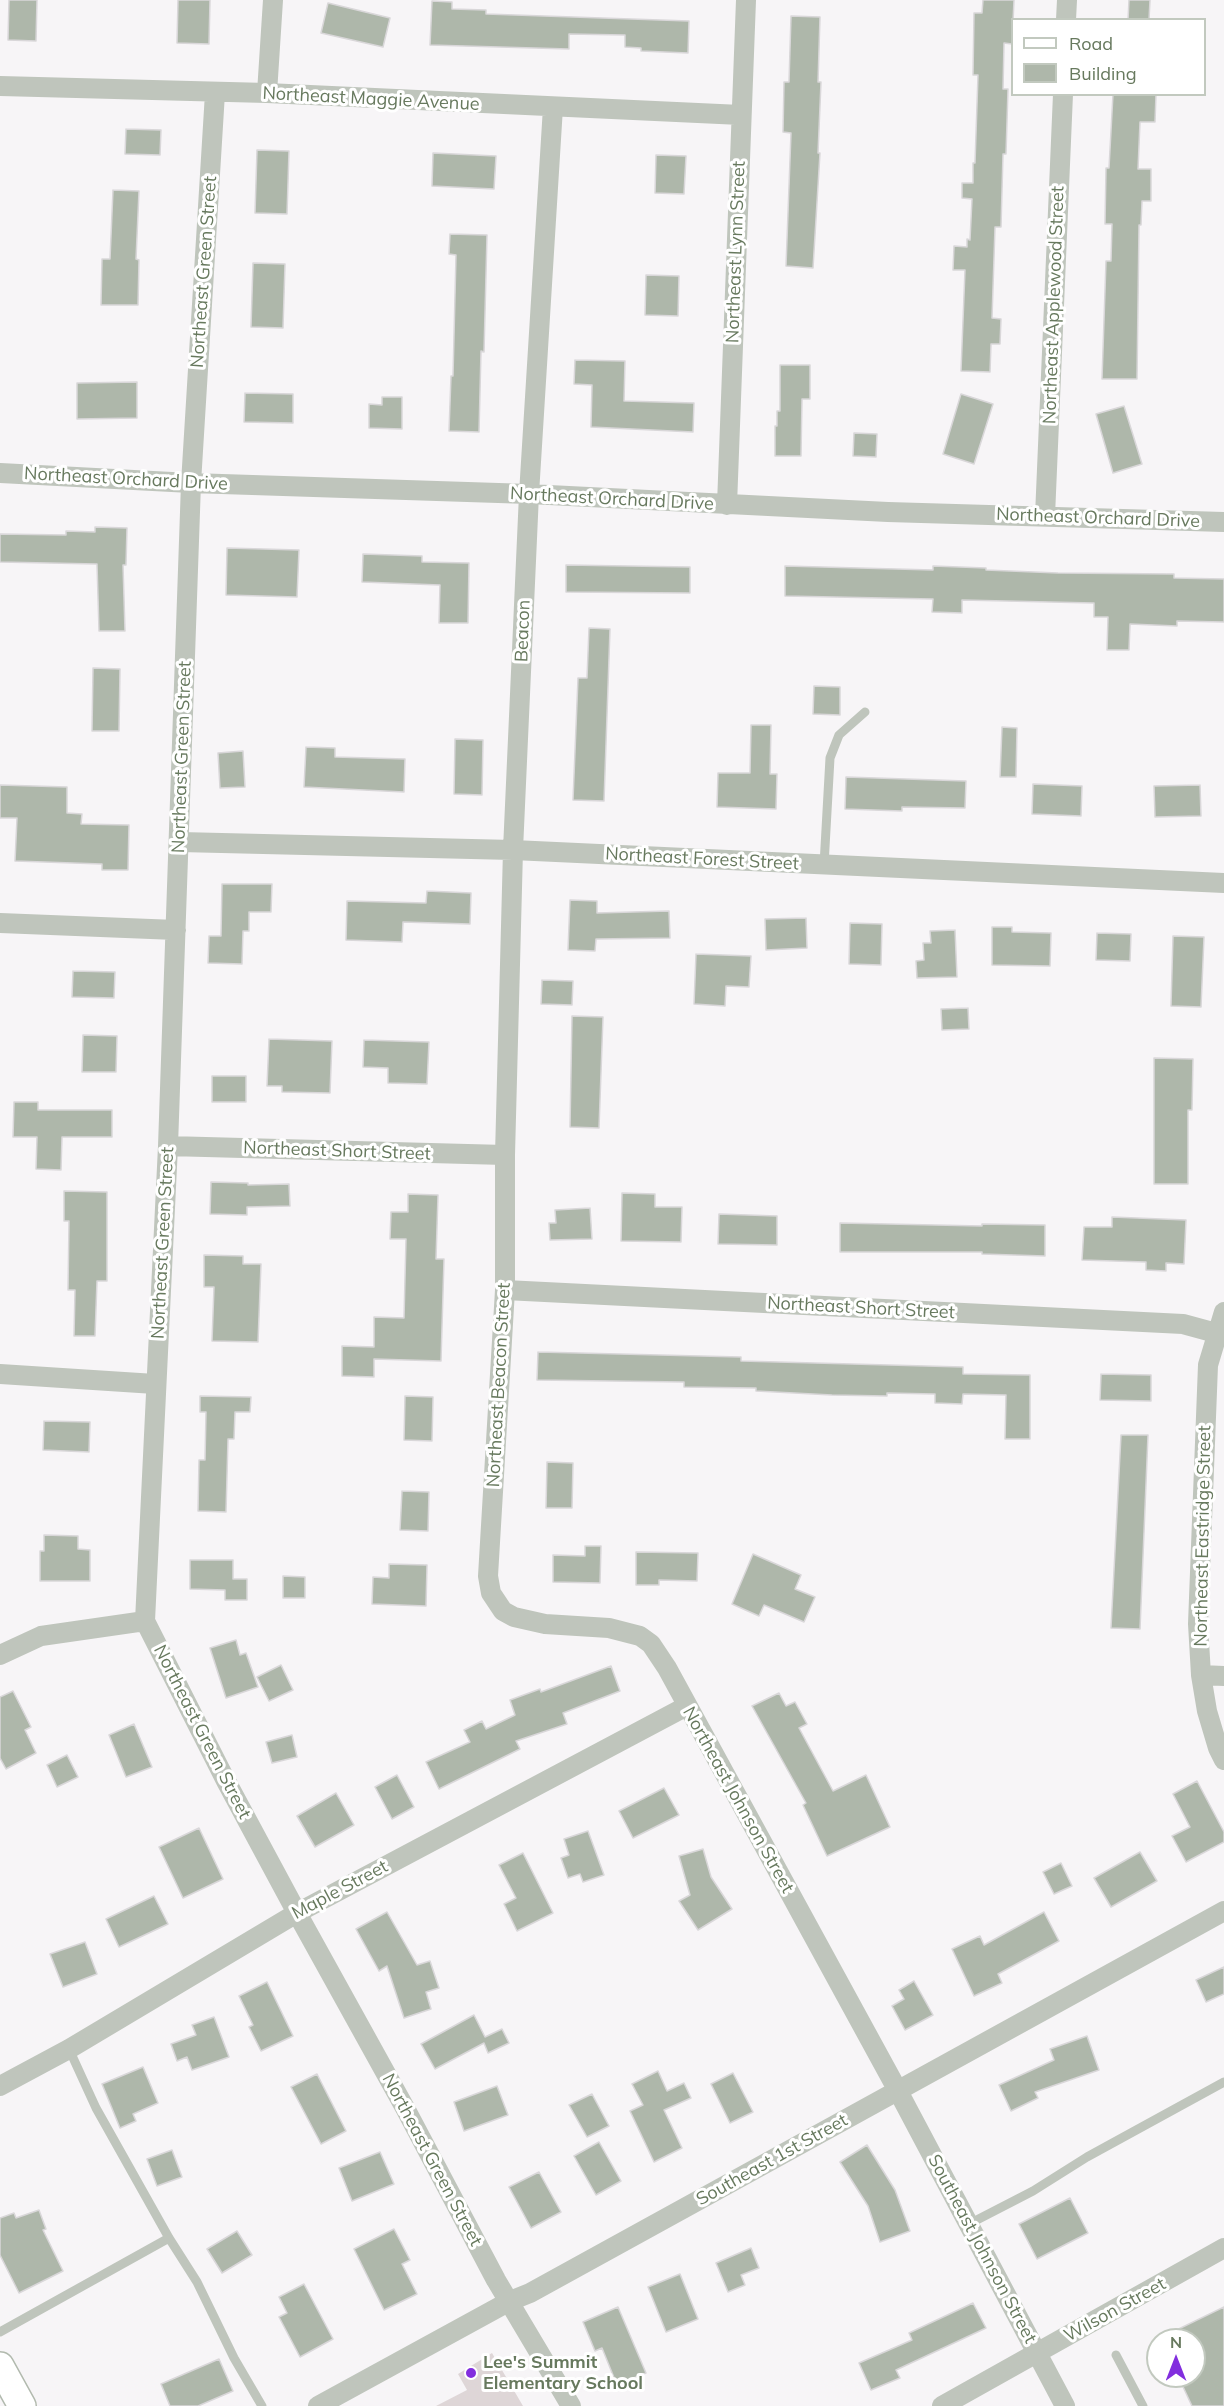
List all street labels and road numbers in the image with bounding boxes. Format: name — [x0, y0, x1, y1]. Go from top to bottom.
street label: Northeast Maggie Avenue — [262, 83, 480, 115]
street label: Northeast Lynn Street — [722, 161, 750, 343]
street label: Northeast Green Street — [187, 175, 221, 369]
street label: Northeast Applewood Street — [1039, 186, 1069, 424]
street label: Northeast Orchard Drive — [24, 463, 228, 495]
street label: Northeast Orchard Drive — [510, 483, 714, 515]
street label: Northeast Orchard Drive — [996, 504, 1200, 532]
street label: Beacon — [511, 599, 535, 663]
street label: Northeast Green Street — [168, 661, 196, 853]
street label: Northeast Forest Street — [605, 843, 799, 875]
street label: Northeast Short Street — [243, 1137, 431, 1165]
street label: Northeast Green Street — [147, 1146, 179, 1340]
street label: Northeast Beacon Street — [483, 1282, 515, 1488]
street label: Northeast Short Street — [767, 1292, 955, 1324]
street label: Northeast Eastridge Street — [1190, 1425, 1216, 1647]
street label: Northeast Green Street — [149, 1641, 255, 1823]
street label: Northeast Johnson Street — [678, 1703, 798, 1897]
street label: Maple Street — [288, 1856, 392, 1924]
street label: Northeast Green Street — [377, 2070, 487, 2250]
street label: Southeast 1st Street — [693, 2109, 851, 2211]
street label: Southeast Johnson Street — [923, 2151, 1041, 2347]
street label: Wilson Street — [1060, 2273, 1170, 2347]

